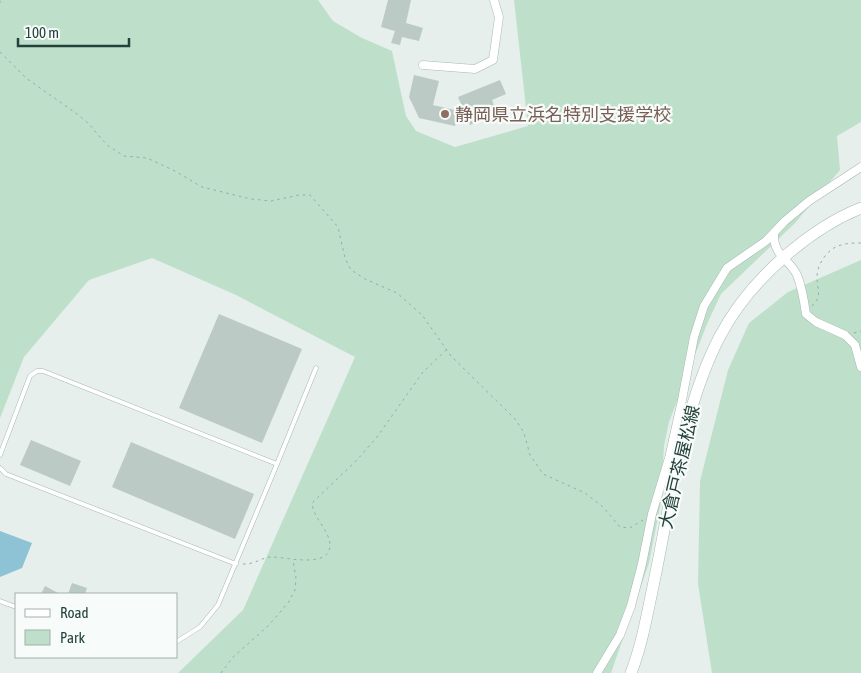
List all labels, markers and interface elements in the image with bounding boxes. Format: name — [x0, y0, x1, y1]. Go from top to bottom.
scale bar — [18, 15, 129, 47]
text: 100 m — [25, 24, 59, 41]
place label: 静岡県立浜名特別支援学校 — [455, 104, 671, 125]
marker: 静岡県立浜名特別支援学校 — [439, 108, 451, 120]
street label: 大倉戸茶屋松線 — [655, 403, 703, 531]
legend — [15, 593, 178, 658]
text: Road — [60, 604, 89, 621]
text: Park — [60, 629, 85, 646]

